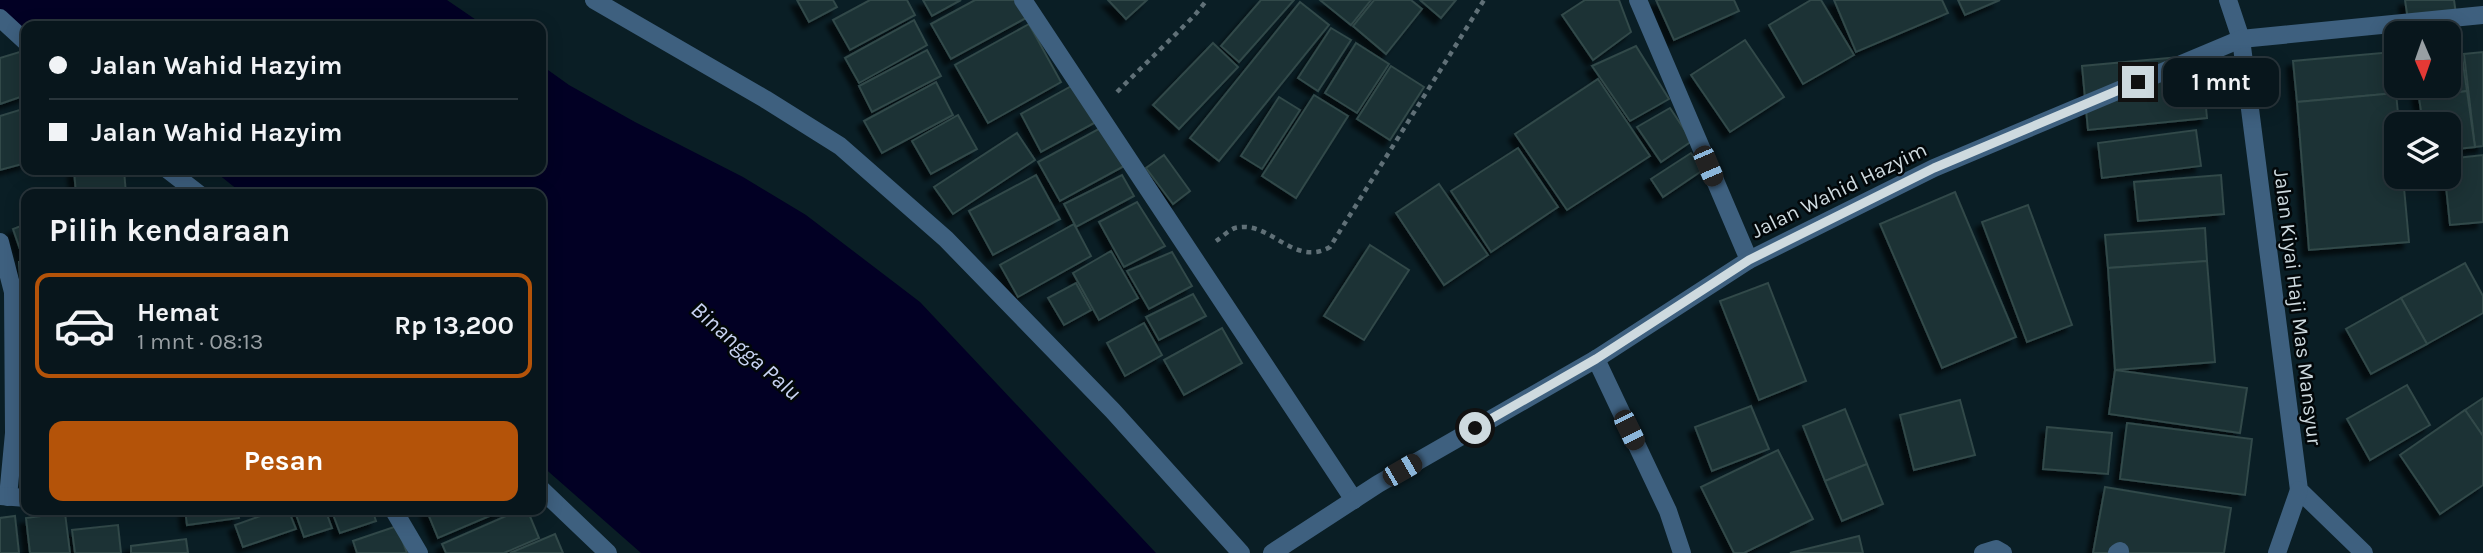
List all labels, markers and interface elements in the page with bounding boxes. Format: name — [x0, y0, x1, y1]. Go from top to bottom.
north arrow — [2384, 21, 2460, 98]
map controls — [2384, 21, 2461, 189]
text: Jalan Wahid Hazyim — [91, 50, 342, 81]
callout: 1 mnt — [2162, 57, 2278, 106]
route end — [2122, 66, 2154, 98]
text: 1 mnt — [2191, 69, 2251, 96]
button: layers — [2384, 112, 2461, 189]
text: Jalan Wahid Hazyim — [91, 117, 342, 148]
street label: Jalan Wahid Hazyim — [1747, 137, 1931, 243]
car — [1691, 143, 1726, 189]
street label: Jalan Kiyai Haji Mas Mansyur — [2269, 167, 2327, 447]
text: Pilih kendaraan — [49, 212, 290, 249]
icon: car — [53, 294, 116, 357]
water label: Binangga Palu — [685, 296, 807, 406]
text: Hemat — [137, 297, 219, 328]
text: Rp 13,200 — [394, 310, 514, 341]
text: 1 mnt · 08:13 — [137, 328, 263, 355]
car — [1611, 407, 1648, 453]
route start — [1459, 412, 1491, 444]
button: Pesan — [49, 421, 518, 501]
car — [1379, 450, 1426, 490]

